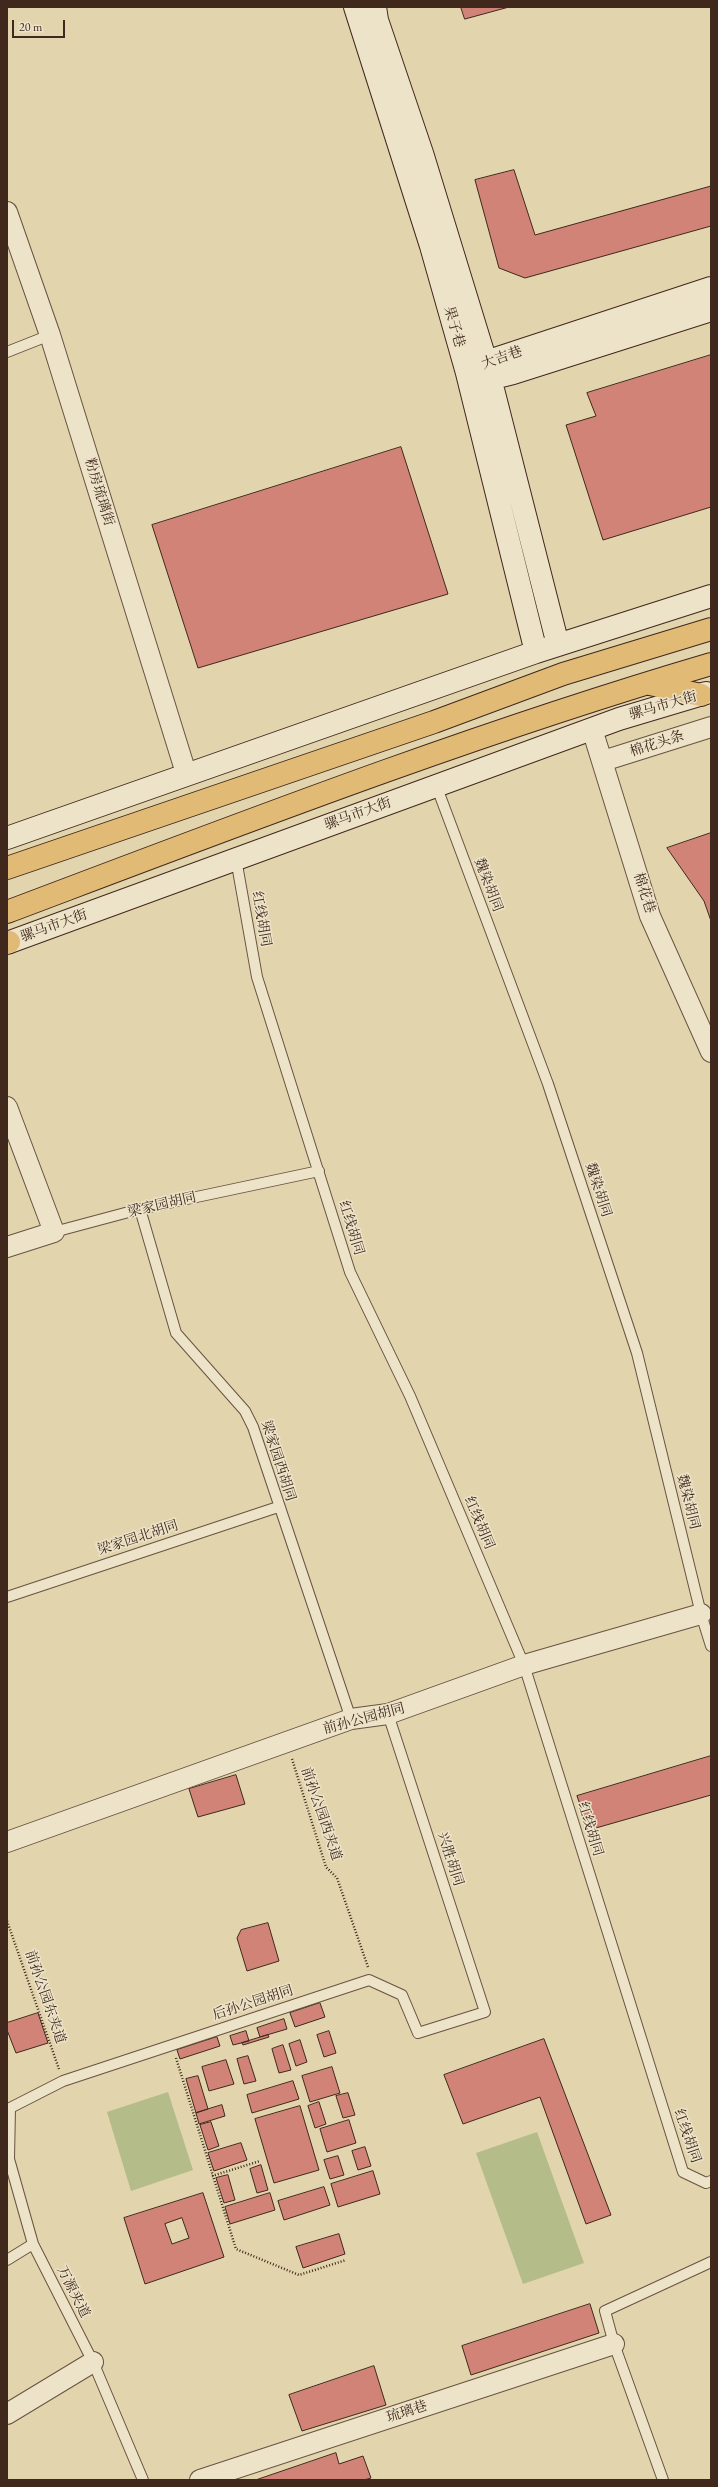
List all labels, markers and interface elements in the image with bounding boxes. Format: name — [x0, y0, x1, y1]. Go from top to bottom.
scale bar — [14, 12, 67, 38]
text: 20 m — [19, 19, 42, 35]
street label: 果子巷 — [440, 304, 468, 350]
street label: 大吉巷 — [479, 343, 525, 373]
street label: 粉房琉璃街 — [81, 456, 117, 528]
street label: 骡马市大街 — [627, 688, 699, 724]
street label: 棉花头条 — [628, 727, 686, 761]
street label: 骡马市大街 — [322, 794, 394, 834]
street label: 魏染胡同 — [470, 856, 506, 914]
street label: 棉花巷 — [630, 870, 658, 916]
street label: 红线胡同 — [248, 890, 274, 948]
street label: 骡马市大街 — [18, 906, 90, 946]
street label: 魏染胡同 — [581, 1161, 615, 1219]
street label: 梁家园胡同 — [126, 1189, 198, 1221]
street label: 红线胡同 — [335, 1199, 367, 1257]
street label: 梁家园西胡同 — [257, 1418, 299, 1504]
street label: 魏染胡同 — [673, 1473, 703, 1531]
street label: 红线胡同 — [460, 1494, 498, 1552]
street label: 梁家园北胡同 — [95, 1517, 181, 1559]
street label: 前孙公园胡同 — [321, 1700, 407, 1738]
street label: 前孙公园西夹道 — [297, 1765, 345, 1863]
street label: 红线胡同 — [574, 1800, 606, 1858]
street label: 兴胜胡同 — [433, 1830, 467, 1888]
street label: 前孙公园东夹道 — [21, 1948, 69, 2046]
street label: 后孙公园胡同 — [210, 1982, 296, 2024]
street label: 红线胡同 — [670, 2107, 704, 2165]
street label: 万源夹道 — [53, 2263, 93, 2321]
street label: 琉璃巷 — [384, 2398, 430, 2426]

